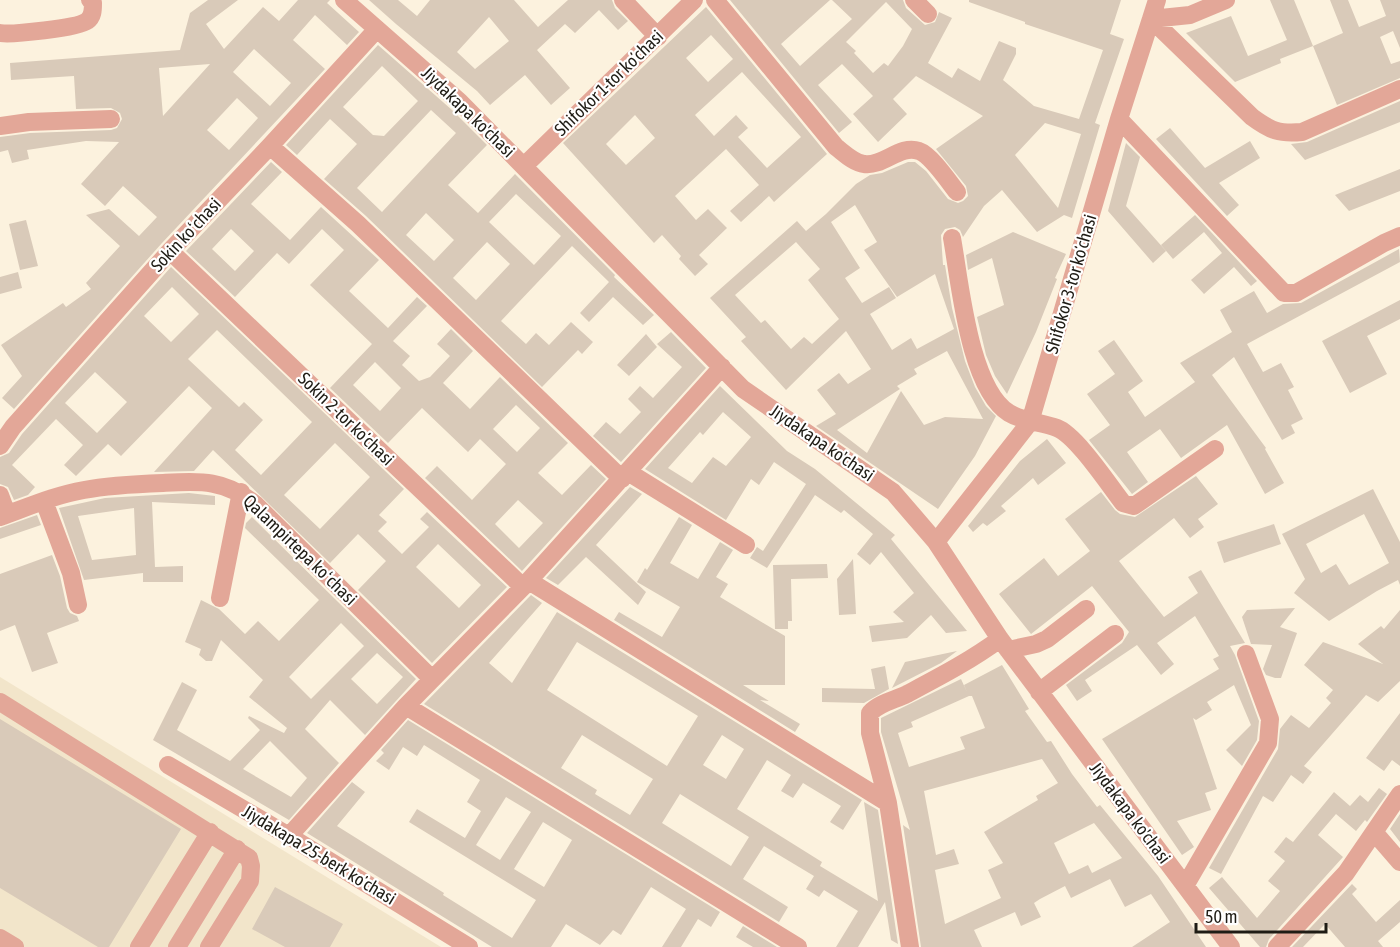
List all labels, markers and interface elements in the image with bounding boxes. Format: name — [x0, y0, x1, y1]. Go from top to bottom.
street label: Shifokor 1-tor koʼchasi — [550, 25, 667, 140]
street label: Jiydakapa ko'chasi — [417, 62, 519, 161]
street label: Sokin koʻchasi — [146, 193, 225, 276]
street label: Shifokor 3-tor koʼchasi — [1041, 212, 1100, 356]
street label: Sokin 2-tor koʼchasi — [294, 368, 399, 470]
street label: Jiydakapa ko'chasi — [766, 400, 879, 485]
street label: Qalampirtepa koʻchasi — [239, 490, 361, 609]
street label: Jiydakapa ko'chasi — [1085, 758, 1175, 868]
street label: Jiydakapa 25-berk koʼchasi — [239, 800, 400, 909]
scale bar — [1196, 896, 1326, 934]
text: 50 m — [1205, 906, 1237, 927]

